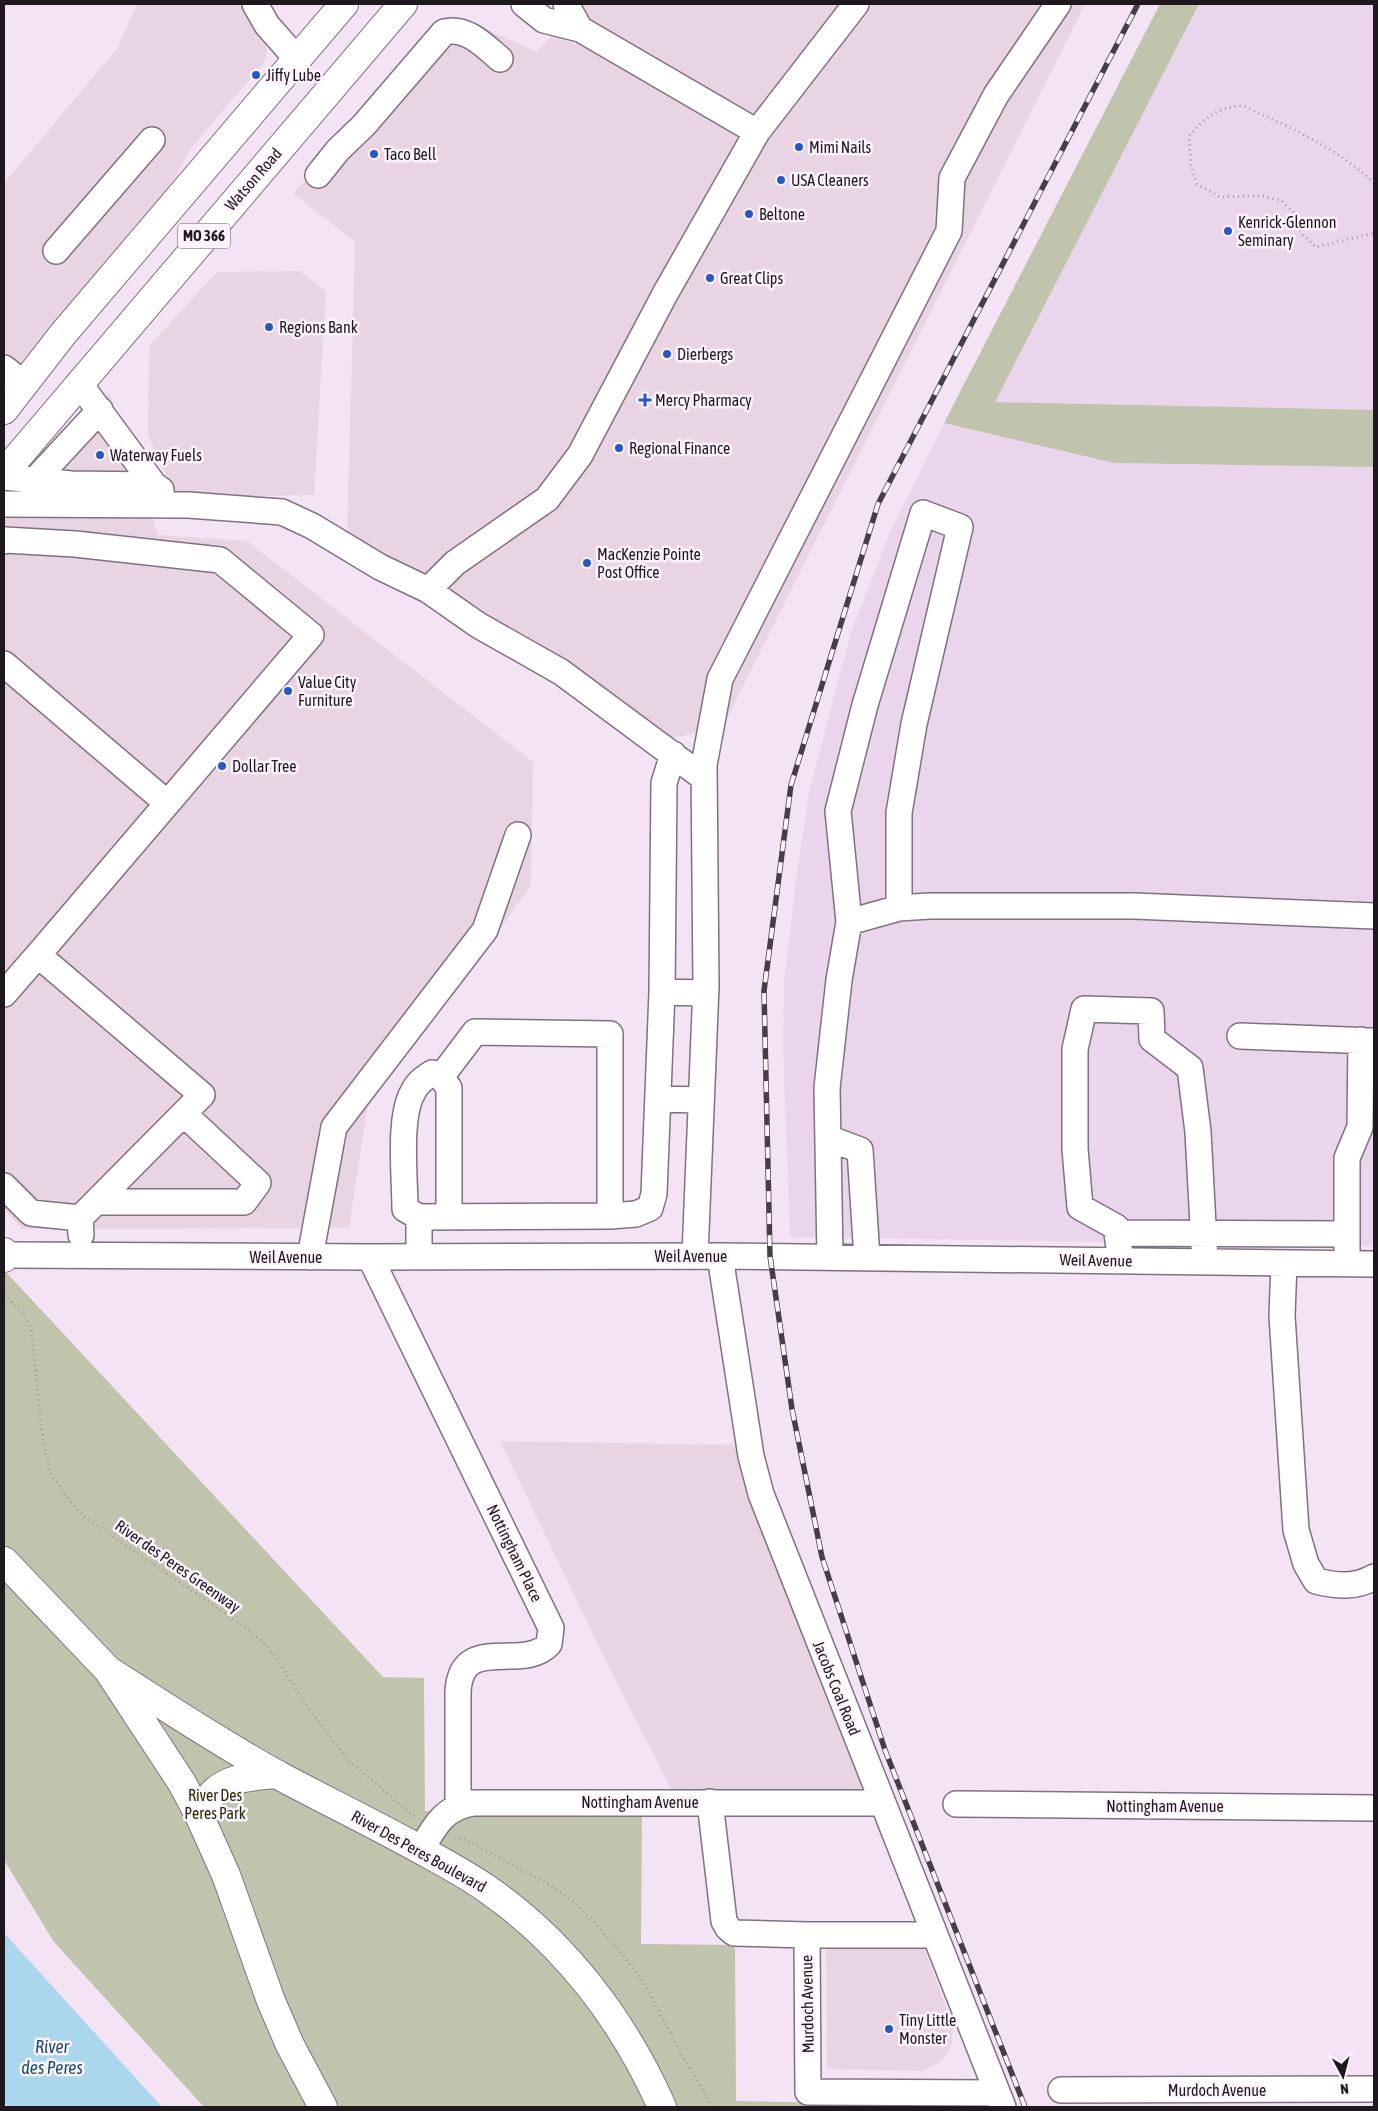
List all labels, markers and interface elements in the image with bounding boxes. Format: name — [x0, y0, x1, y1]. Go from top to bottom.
place label: Jiffy Lube — [266, 66, 321, 85]
marker: Jiffy Lube — [250, 69, 262, 81]
place label: Mimi Nails — [809, 138, 872, 156]
marker: Mimi Nails — [793, 141, 805, 153]
street label: Watson Road — [221, 144, 285, 214]
place label: Taco Bell — [384, 145, 437, 163]
marker: Taco Bell — [368, 148, 380, 160]
place label: USA Cleaners — [791, 171, 869, 189]
marker: USA Cleaners — [775, 174, 787, 186]
place label: Beltone — [759, 205, 805, 223]
marker: Beltone — [743, 208, 755, 220]
place label: Kenrick-Glennon Seminary — [1238, 213, 1337, 250]
road number: MO 366 — [178, 224, 230, 248]
marker: Kenrick-Glennon Seminary — [1222, 225, 1234, 237]
place label: Great Clips — [720, 269, 783, 288]
marker: Great Clips — [704, 272, 716, 284]
place label: Regions Bank — [279, 318, 358, 337]
marker: Regions Bank — [263, 321, 275, 333]
place label: Dierbergs — [677, 345, 734, 364]
marker: Dierbergs — [661, 348, 673, 360]
place label: Mercy Pharmacy — [655, 391, 752, 410]
marker: Mercy Pharmacy — [639, 394, 651, 406]
place label: Regional Finance — [629, 439, 730, 458]
marker: Regional Finance — [613, 442, 625, 454]
place label: Waterway Fuels — [110, 446, 202, 465]
marker: Waterway Fuels — [94, 449, 106, 461]
place label: MacKenzie Pointe Post Office — [597, 545, 701, 581]
marker: MacKenzie Pointe Post Office — [581, 557, 593, 569]
place label: Value City Furniture — [298, 673, 357, 709]
marker: Value City Furniture — [282, 685, 294, 697]
place label: Dollar Tree — [232, 757, 297, 775]
marker: Dollar Tree — [216, 760, 228, 772]
street label: Weil Avenue — [655, 1247, 727, 1265]
street label: Weil Avenue — [250, 1248, 322, 1266]
street label: Weil Avenue — [1059, 1250, 1133, 1270]
street label: Nottingham Place — [483, 1501, 546, 1605]
street label: River des Peres Greenway — [111, 1516, 244, 1617]
street label: Jacobs Coal Road — [810, 1638, 864, 1738]
park label: River Des Peres Park — [184, 1786, 246, 1822]
street label: Nottingham Avenue — [581, 1793, 699, 1812]
street label: Nottingham Avenue — [1106, 1797, 1224, 1816]
street label: River Des Peres Boulevard — [348, 1806, 490, 1896]
street label: Murdoch Avenue — [797, 1955, 817, 2053]
place label: Tiny Little Monster — [899, 2011, 956, 2047]
marker: Tiny Little Monster — [883, 2023, 895, 2035]
water label: River des Peres — [21, 2036, 83, 2078]
north arrow — [1318, 2051, 1368, 2101]
text: N — [1340, 2080, 1350, 2097]
street label: Murdoch Avenue — [1168, 2081, 1266, 2099]

